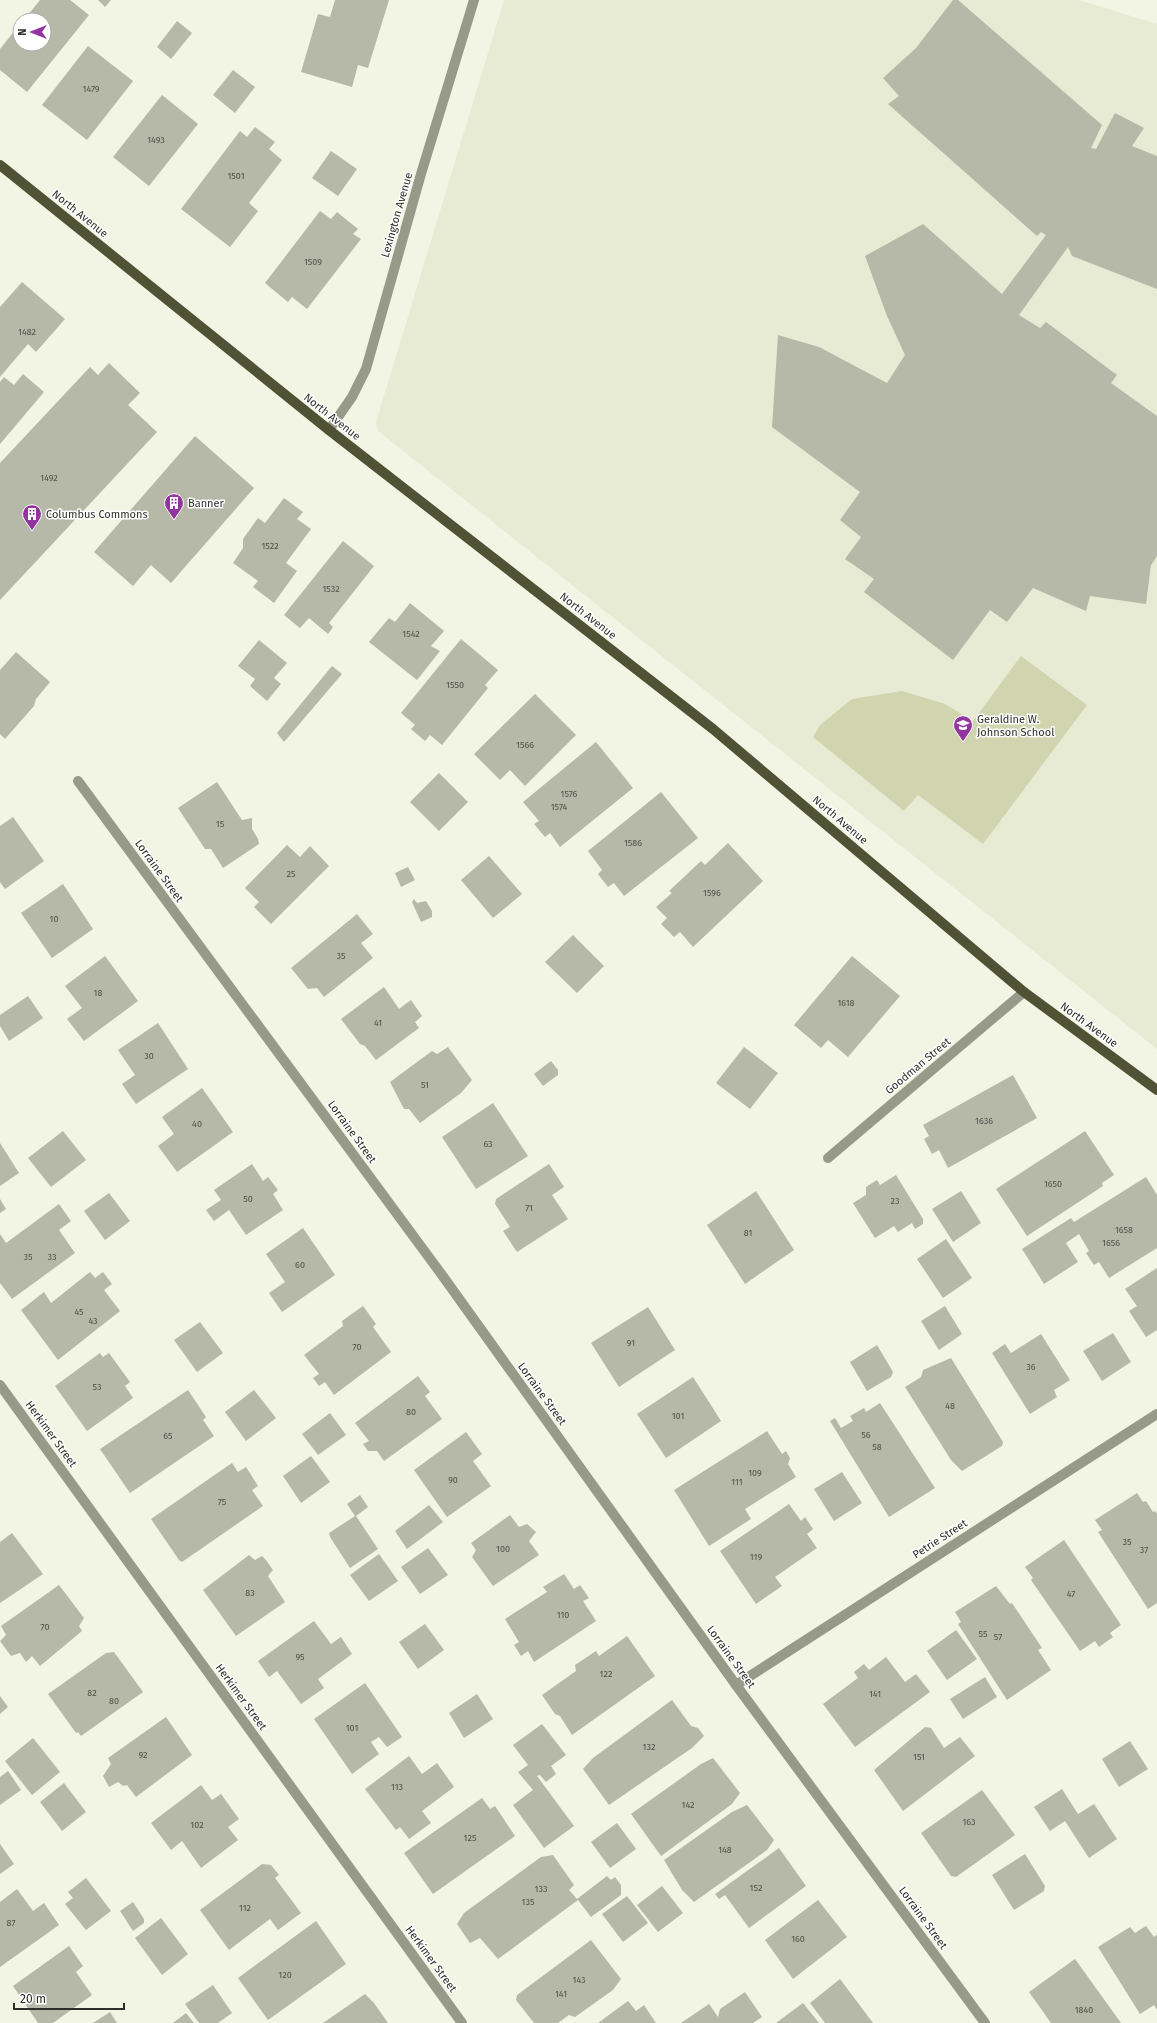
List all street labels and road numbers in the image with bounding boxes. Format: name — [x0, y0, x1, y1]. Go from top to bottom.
street label: Lexington Avenue — [379, 171, 415, 259]
street label: North Avenue — [49, 188, 111, 240]
street label: North Avenue — [301, 391, 363, 443]
street label: North Avenue — [557, 590, 619, 642]
street label: North Avenue — [810, 793, 870, 847]
street label: Lorraine Street — [132, 837, 186, 905]
street label: North Avenue — [1058, 1000, 1120, 1050]
street label: Goodman Street — [883, 1035, 953, 1097]
street label: Lorraine Street — [325, 1098, 379, 1166]
street label: Lorraine Street — [515, 1360, 569, 1428]
street label: Herkimer Street — [23, 1398, 79, 1470]
street label: Petrie Street — [910, 1517, 970, 1561]
street label: Lorraine Street — [704, 1623, 758, 1691]
street label: Herkimer Street — [213, 1661, 269, 1733]
street label: Lorraine Street — [896, 1884, 950, 1952]
street label: Herkimer Street — [403, 1923, 459, 1995]

